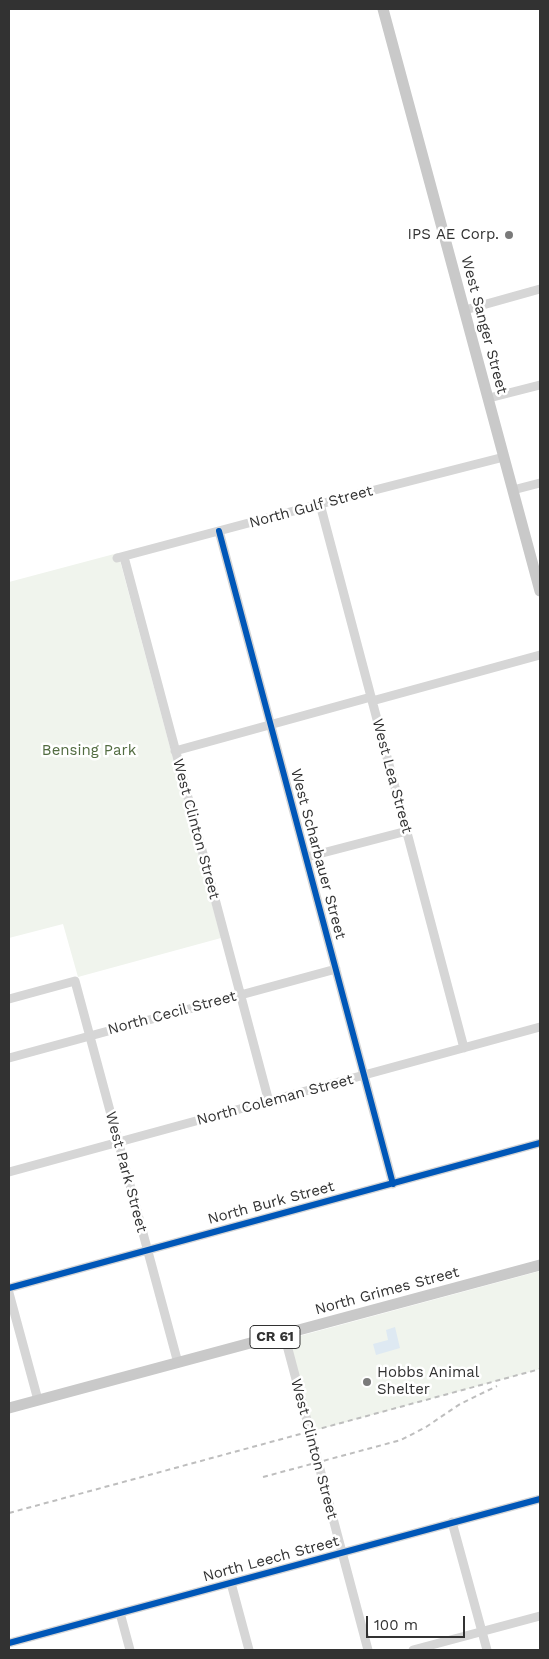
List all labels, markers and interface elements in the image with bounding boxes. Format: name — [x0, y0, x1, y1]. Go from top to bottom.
place label: IPS AE Corp. — [408, 226, 499, 244]
marker: IPS AE Corp. — [503, 229, 515, 241]
street label: West Sanger Street — [457, 254, 511, 396]
street label: North Gulf Street — [247, 482, 375, 532]
street label: West Lea Street — [368, 717, 416, 835]
park label: Bensing Park — [42, 742, 136, 760]
street label: West Clinton Street — [169, 757, 223, 901]
street label: West Scharbauer Street — [287, 767, 349, 941]
street label: North Cecil Street — [106, 987, 238, 1039]
street label: North Coleman Street — [195, 1070, 355, 1130]
street label: West Park Street — [101, 1110, 151, 1234]
street label: North Burk Street — [206, 1177, 336, 1229]
street label: North Grimes Street — [313, 1263, 461, 1319]
road number: CR 61 — [250, 1325, 300, 1348]
place label: Hobbs Animal Shelter — [377, 1364, 479, 1399]
marker: Hobbs Animal Shelter — [361, 1376, 373, 1388]
street label: West Clinton Street — [287, 1377, 341, 1521]
street label: North Leech Street — [201, 1532, 341, 1586]
scale bar — [369, 1606, 468, 1638]
text: 100 m — [374, 1616, 418, 1634]

